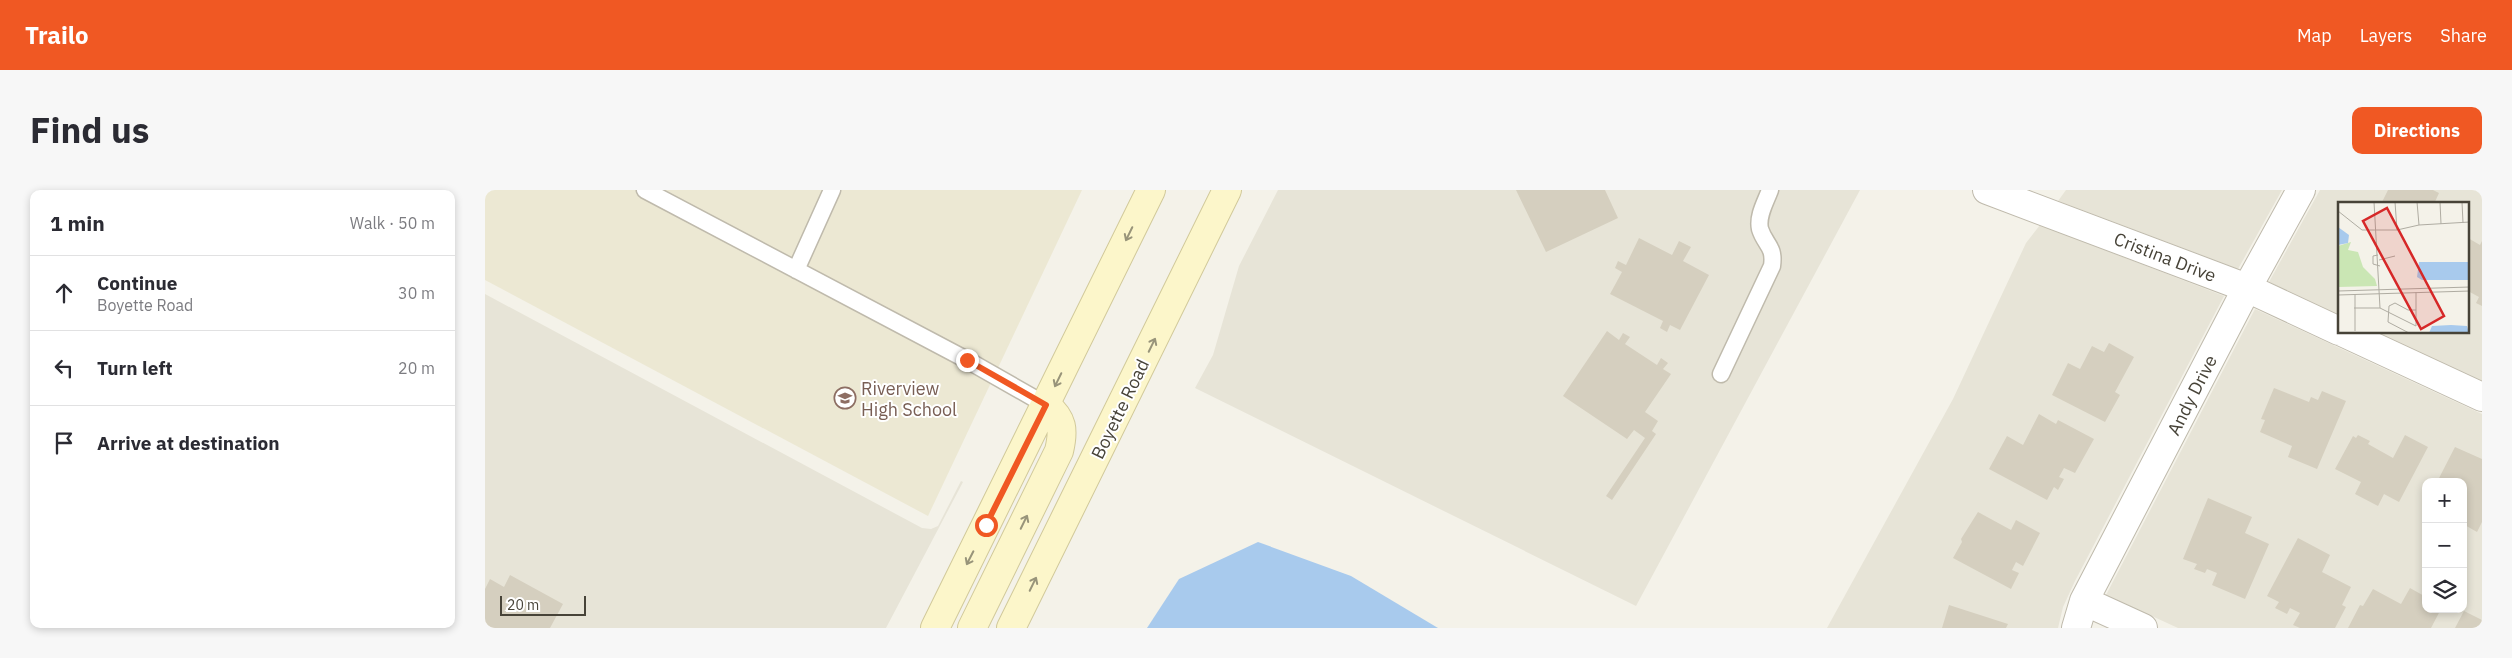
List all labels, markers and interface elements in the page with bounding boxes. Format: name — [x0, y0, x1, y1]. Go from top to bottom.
text: Trailo — [25, 19, 89, 51]
text: Map — [2297, 24, 2332, 47]
text: Layers — [2360, 24, 2412, 47]
text: Share — [2440, 24, 2487, 47]
text: Find us — [30, 107, 149, 153]
button: Directions — [2352, 107, 2482, 154]
inset map — [2338, 202, 2469, 334]
text: 1 min — [50, 209, 105, 237]
text: Walk · 50 m — [350, 213, 435, 233]
one-way arrow — [1124, 226, 1133, 241]
street label: Cristina Drive — [2111, 227, 2219, 287]
text: Continue — [97, 271, 177, 295]
icon: ahead — [50, 279, 78, 307]
text: 30 m — [398, 283, 435, 303]
text: Boyette Road — [97, 295, 193, 315]
one-way arrow — [1148, 338, 1157, 353]
route end — [956, 349, 979, 372]
street label: Andy Drive — [2162, 351, 2222, 439]
icon: left — [50, 354, 78, 382]
street label: Boyette Road — [1086, 355, 1154, 463]
text: Turn left — [97, 356, 173, 380]
text: 20 m — [398, 358, 435, 378]
one-way arrow — [1053, 372, 1062, 387]
place label: Riverview High School — [861, 377, 957, 421]
school or university icon: Riverview High School — [833, 386, 857, 410]
icon: arrive — [50, 429, 78, 457]
text: Arrive at destination — [97, 431, 280, 455]
map controls — [2422, 478, 2467, 613]
button: + — [2422, 478, 2467, 523]
route start — [975, 514, 998, 537]
one-way arrow — [1020, 514, 1030, 529]
button: − — [2422, 523, 2467, 568]
one-way arrow — [965, 550, 974, 565]
button: layers — [2422, 568, 2467, 613]
one-way arrow — [1029, 577, 1038, 592]
scale bar — [500, 593, 586, 616]
text: 20 m — [507, 596, 539, 614]

